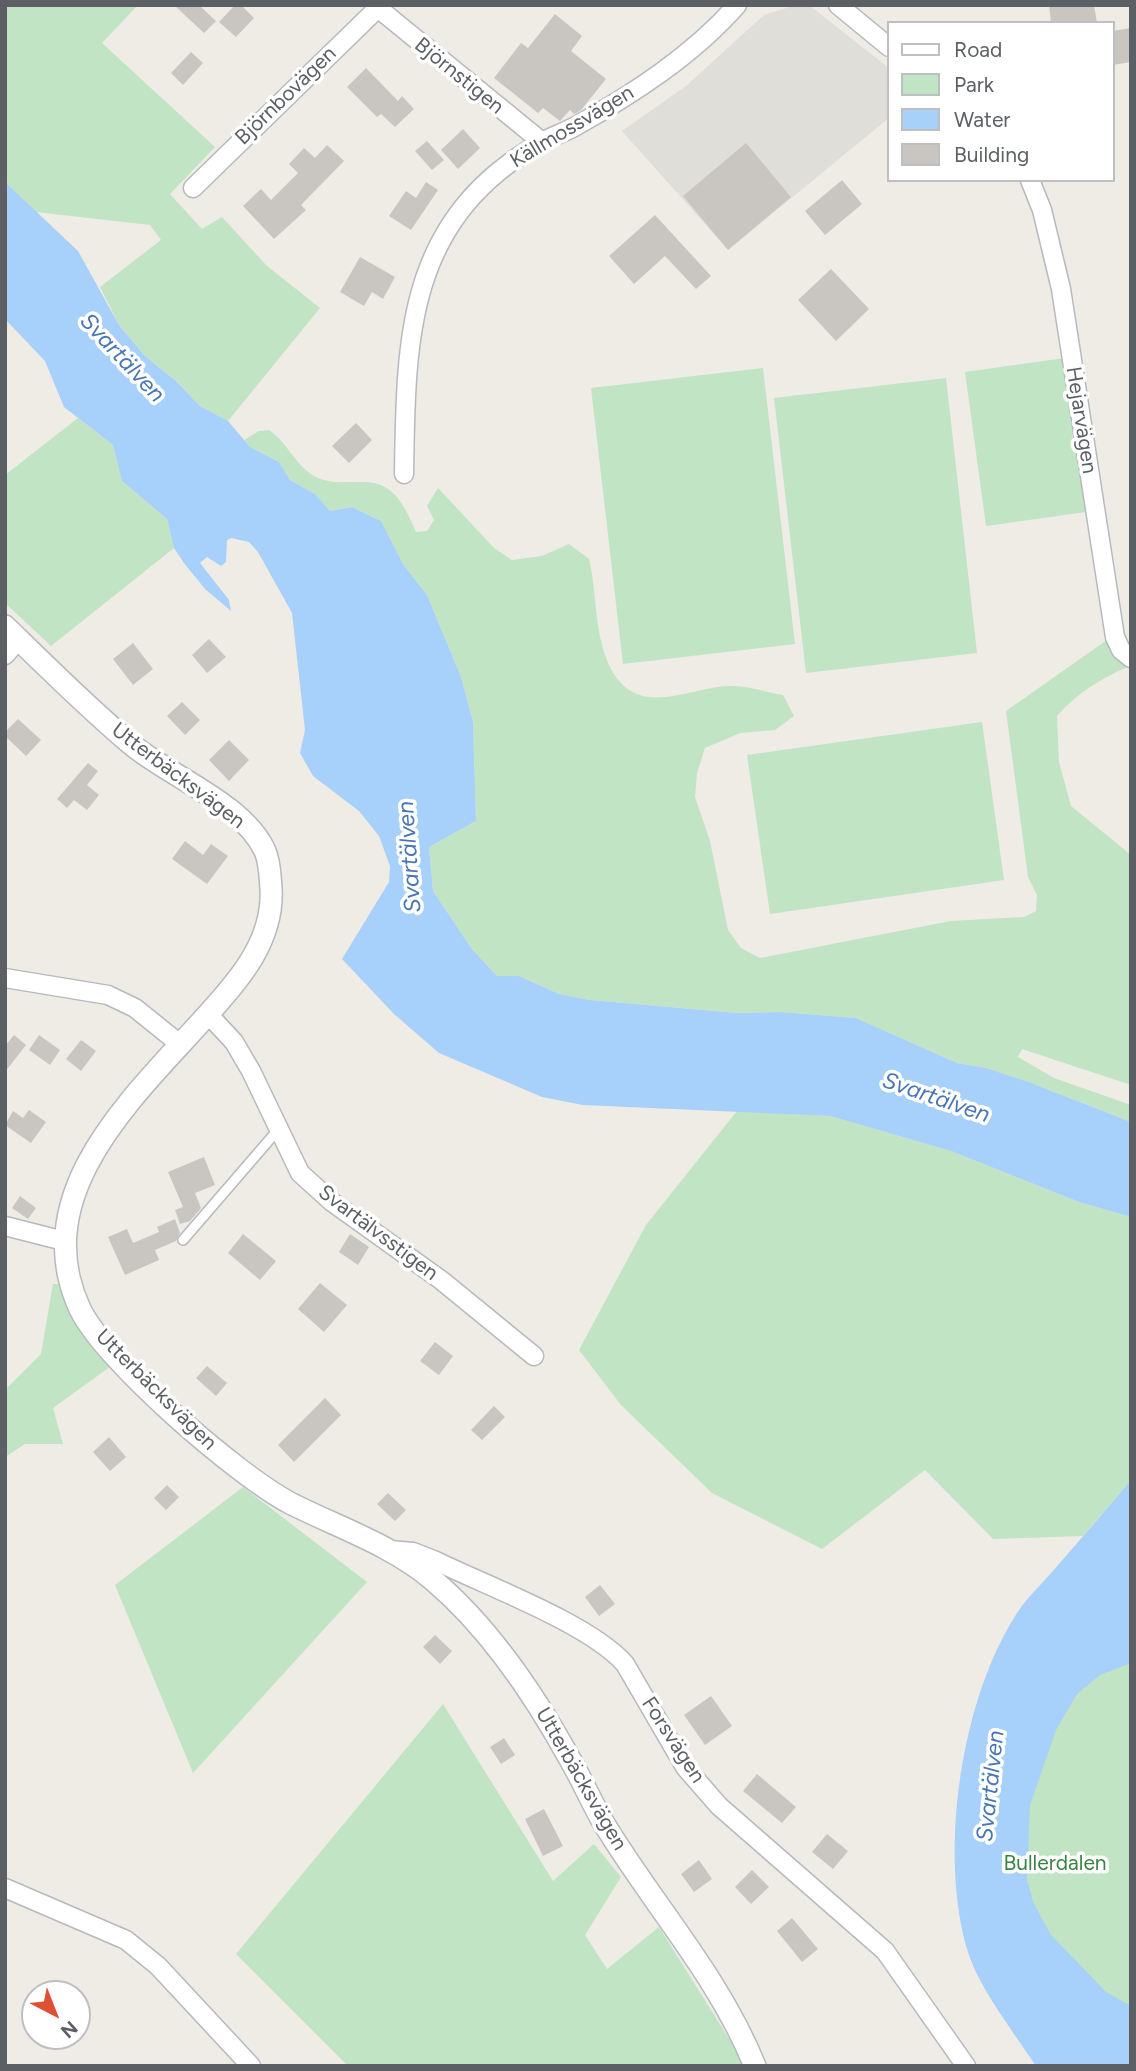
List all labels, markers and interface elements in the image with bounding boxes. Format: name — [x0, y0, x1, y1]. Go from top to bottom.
legend — [888, 21, 1115, 182]
street label: Björnstigen — [409, 32, 509, 120]
text: Road — [954, 37, 1002, 62]
street label: Björnbovägen — [230, 42, 342, 150]
text: Park — [954, 72, 994, 97]
street label: Källmossvägen — [506, 80, 638, 174]
text: Water — [954, 107, 1010, 132]
text: Building — [954, 142, 1029, 167]
water label: Svartälven — [74, 308, 170, 408]
street label: Hejarvägen — [1060, 365, 1102, 475]
street label: Utterbäcksvägen — [106, 718, 250, 834]
water label: Svartälven — [392, 800, 428, 914]
water label: Svartälven — [879, 1067, 993, 1129]
street label: Svartälvsstigen — [313, 1180, 443, 1286]
street label: Utterbäcksvägen — [90, 1324, 222, 1456]
street label: Forsvägen — [636, 1692, 710, 1788]
street label: Utterbäcksvägen — [530, 1703, 632, 1855]
water label: Svartälven — [971, 1729, 1011, 1843]
park label: Bullerdalen — [1003, 1851, 1107, 1877]
north arrow — [21, 1980, 91, 2050]
text: N — [56, 2016, 82, 2043]

